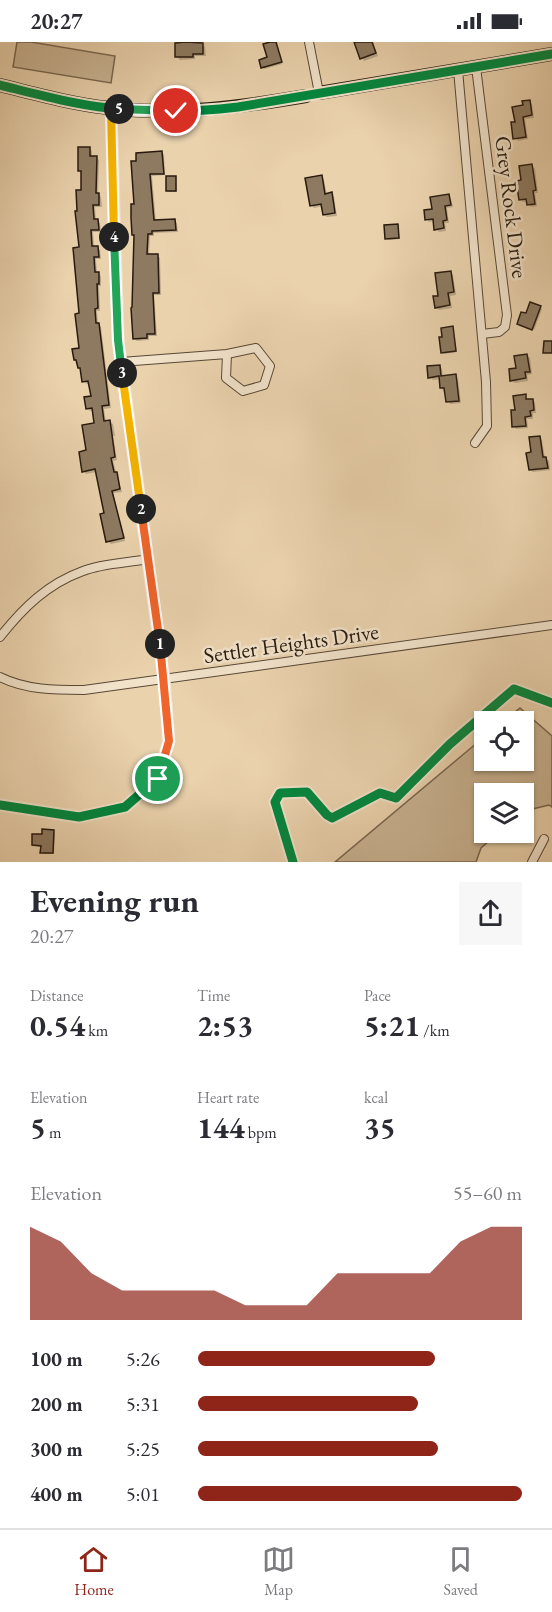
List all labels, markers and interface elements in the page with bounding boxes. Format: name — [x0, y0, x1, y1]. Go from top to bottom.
text: 20:27 — [30, 7, 83, 36]
pin — [150, 85, 201, 136]
pin: 5 — [104, 94, 134, 124]
icon: check — [159, 94, 192, 127]
text: 5 — [115, 98, 123, 119]
street label: Grey Rock Drive — [488, 134, 535, 280]
pin: 4 — [99, 222, 129, 252]
text: 4 — [110, 226, 118, 247]
pin: 3 — [107, 358, 137, 388]
text: 3 — [118, 362, 126, 383]
pin: 2 — [126, 494, 156, 524]
text: 2 — [137, 498, 145, 519]
street label: Settler Heights Drive — [202, 617, 381, 670]
pin: 1 — [145, 629, 175, 659]
text: 1 — [156, 633, 164, 654]
map controls — [474, 711, 534, 843]
button: locate — [474, 711, 534, 771]
pin — [132, 753, 183, 804]
icon: arrive — [141, 762, 174, 795]
button: layers — [474, 783, 534, 843]
text: Evening run — [30, 879, 199, 922]
button: share — [459, 882, 522, 945]
text: 20:27 — [30, 923, 73, 949]
text: Distance — [30, 985, 83, 1006]
text: Time — [197, 985, 230, 1006]
text: Pace — [364, 985, 391, 1006]
text: 0.54 — [30, 1006, 85, 1045]
text: 2:53 — [197, 1006, 253, 1045]
text: 5:21 — [364, 1006, 420, 1045]
text: km — [85, 1020, 108, 1041]
text: /km — [420, 1020, 450, 1041]
text: Elevation — [30, 1087, 88, 1108]
text: Heart rate — [197, 1087, 259, 1108]
text: kcal — [364, 1087, 388, 1108]
text: 5 — [30, 1108, 46, 1147]
text: 144 — [197, 1108, 245, 1147]
text: 35 — [364, 1108, 396, 1147]
text: m — [46, 1122, 62, 1143]
text: bpm — [245, 1122, 277, 1143]
text: Elevation — [30, 1180, 102, 1206]
text: 55–60 m — [453, 1180, 522, 1206]
text: 100 m — [30, 1346, 83, 1372]
text: 5:26 — [126, 1346, 160, 1372]
text: 200 m — [30, 1391, 83, 1417]
text: 5:31 — [126, 1391, 160, 1417]
text: 300 m — [30, 1436, 83, 1462]
text: 5:25 — [126, 1436, 160, 1462]
text: 400 m — [30, 1481, 83, 1507]
text: 5:01 — [126, 1481, 160, 1507]
tab: Home — [74, 1543, 114, 1600]
tab: Map — [262, 1543, 295, 1600]
tab: Saved — [444, 1543, 478, 1600]

